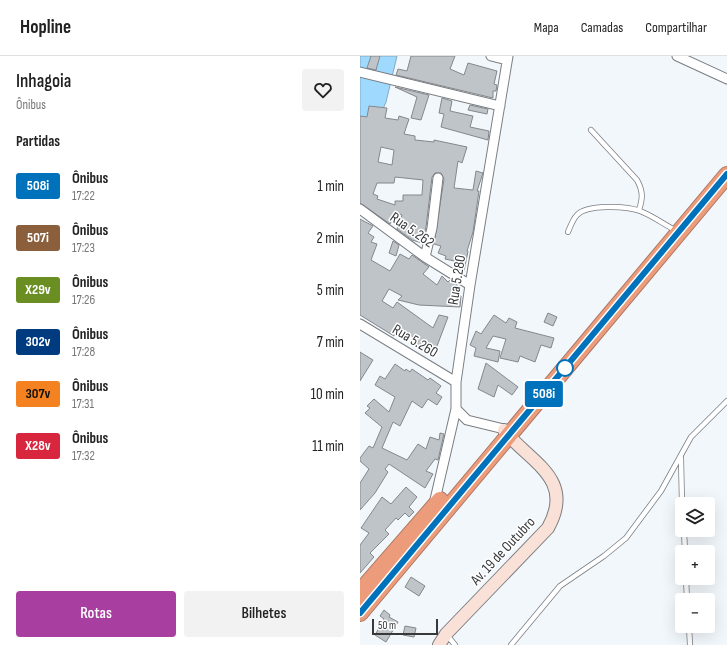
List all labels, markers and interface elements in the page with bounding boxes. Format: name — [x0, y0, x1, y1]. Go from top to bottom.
text: Hopline — [20, 16, 71, 39]
text: Mapa — [534, 19, 559, 36]
text: Camadas — [581, 19, 623, 36]
text: Compartilhar — [645, 19, 707, 36]
button: heart — [302, 69, 344, 111]
text: Inhagoia — [16, 70, 71, 93]
text: Ônibus — [16, 97, 46, 113]
text: Partidas — [16, 132, 60, 151]
text: Ônibus — [72, 169, 108, 188]
text: 508i — [27, 177, 49, 194]
text: 1 min — [318, 177, 344, 196]
text: 17:22 — [72, 188, 95, 204]
street label: Rua 5.262 — [386, 208, 438, 252]
text: Ônibus — [72, 221, 108, 240]
text: 507i — [27, 229, 49, 246]
text: 2 min — [317, 229, 344, 248]
text: 17:23 — [72, 240, 95, 256]
street label: Rua 5.280 — [444, 254, 470, 306]
text: Ônibus — [72, 273, 108, 292]
text: X29v — [25, 281, 51, 298]
text: 5 min — [317, 281, 344, 300]
text: 17:26 — [72, 292, 95, 308]
street label: Rua 5.260 — [389, 320, 441, 362]
text: Ônibus — [72, 325, 108, 344]
text: 302v — [26, 333, 50, 350]
text: 7 min — [317, 333, 344, 352]
text: 17:28 — [72, 344, 95, 360]
unlabelled marker — [556, 359, 574, 377]
text: Ônibus — [72, 377, 108, 396]
line badge: 508i — [516, 381, 572, 407]
text: 307v — [26, 385, 50, 402]
text: 10 min — [311, 385, 344, 404]
text: 508i — [533, 385, 555, 402]
text: 17:31 — [72, 396, 94, 412]
text: Ônibus — [72, 429, 108, 448]
text: X28v — [25, 437, 51, 454]
text: 11 min — [312, 437, 344, 456]
text: 17:32 — [72, 448, 95, 464]
map controls — [675, 497, 715, 633]
button: layers — [675, 497, 715, 537]
street label: Av. 19 de Outubro — [466, 513, 539, 590]
button: + — [675, 545, 715, 585]
button: Rotas — [16, 591, 176, 637]
button: Bilhetes — [184, 591, 344, 637]
button: − — [675, 593, 715, 633]
scale bar — [372, 617, 438, 636]
text: 50 m — [378, 619, 396, 632]

